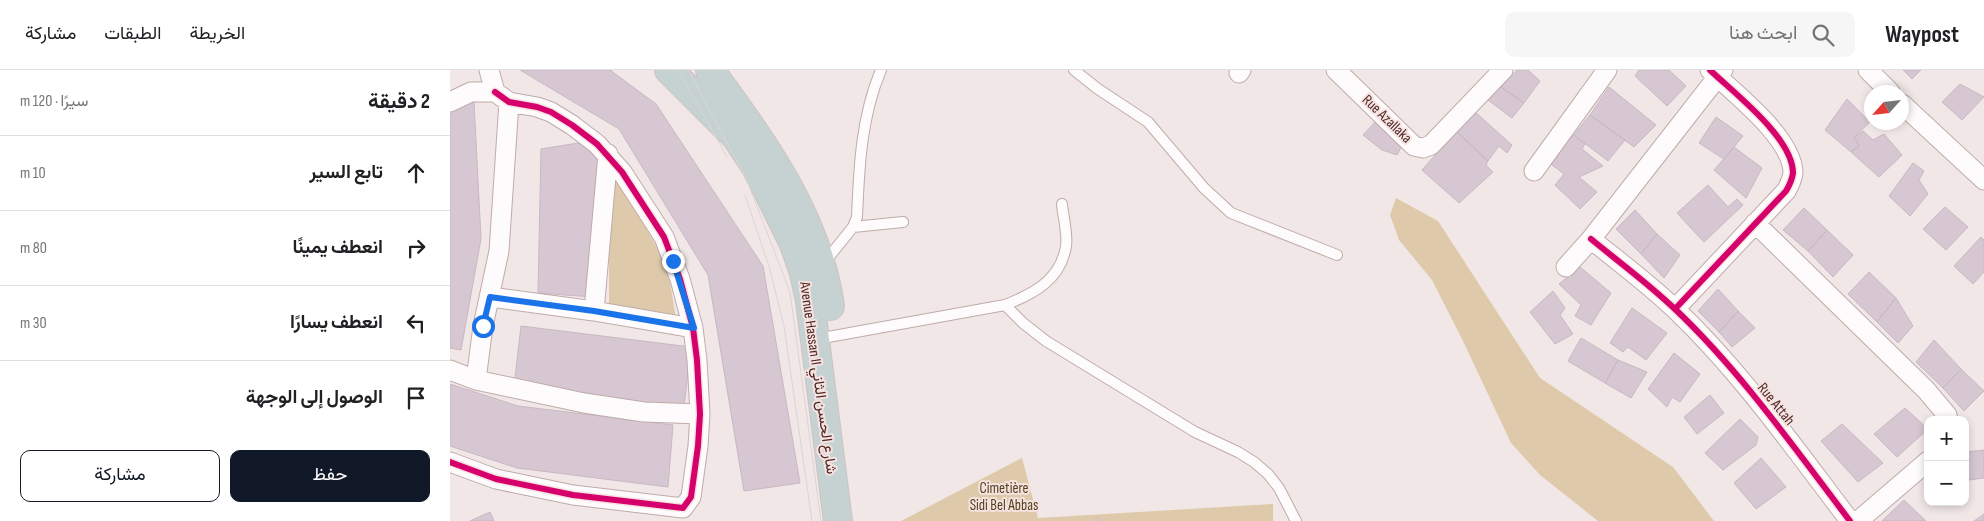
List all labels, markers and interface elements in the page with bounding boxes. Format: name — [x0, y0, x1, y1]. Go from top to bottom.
search box — [1505, 12, 1855, 57]
text: Waypost — [1885, 20, 1959, 49]
icon: search — [1809, 21, 1837, 49]
text: ابحث هنا — [1729, 22, 1797, 45]
text: مشاركة — [25, 23, 76, 44]
text: الطبقات — [104, 23, 161, 44]
text: الخريطة — [189, 23, 245, 44]
north arrow — [1864, 85, 1909, 130]
text: 2 دقيقة — [368, 89, 430, 114]
street label: Rue Azallaka — [1358, 91, 1416, 148]
text: سيرًا · 120 m — [20, 92, 88, 111]
icon: ahead — [402, 159, 430, 187]
text: تابع السير — [309, 161, 383, 184]
text: 10 m — [20, 164, 46, 183]
icon: right — [402, 234, 430, 262]
text: انعطف يمينًا — [292, 236, 383, 259]
text: 80 m — [20, 239, 47, 258]
route end — [662, 250, 685, 273]
street label: Avenue Hassan II شارع الحسن الثاني — [792, 280, 841, 476]
icon: left — [402, 309, 430, 337]
text: انعطف يسارًا — [290, 311, 383, 334]
text: 30 m — [20, 314, 47, 333]
route start — [472, 315, 495, 338]
street label: Rue Attah — [1753, 379, 1799, 429]
icon: arrive — [402, 384, 430, 412]
text: الوصول إلى الوجهة — [246, 386, 383, 409]
map controls — [1924, 416, 1969, 506]
button: + — [1924, 416, 1969, 461]
button: مشاركة — [20, 450, 220, 502]
button: حفظ — [230, 450, 430, 502]
button: − — [1924, 461, 1969, 506]
park label: Cimetière Sidi Bel Abbas — [970, 479, 1038, 515]

